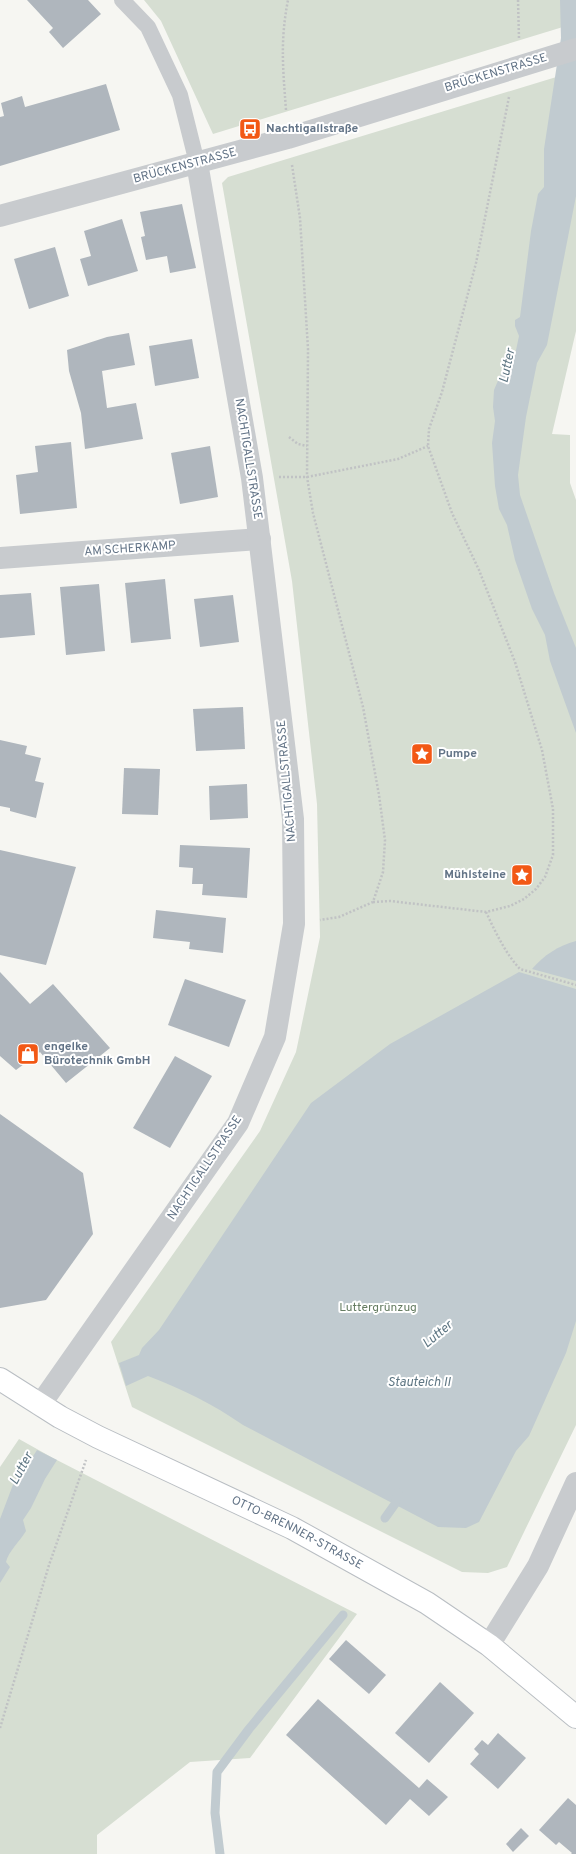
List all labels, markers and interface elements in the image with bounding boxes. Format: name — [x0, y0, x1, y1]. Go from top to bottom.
street label: BRÜCKENSTRASSE — [443, 50, 549, 96]
bus stop icon: Nachtigallstraße — [237, 116, 263, 142]
place label: Nachtigallstraße — [266, 121, 359, 137]
street label: BRÜCKENSTRASSE — [132, 145, 238, 187]
water label: Lutter — [497, 346, 520, 385]
street label: NACHTIGALLSTRASSE — [231, 397, 265, 521]
street label: AM SCHERKAMP — [84, 538, 177, 560]
street label: NACHTIGALLSTRASSE — [274, 719, 300, 843]
place icon: Pumpe — [409, 741, 435, 767]
place label: Pumpe — [438, 746, 477, 762]
place icon: Mühlsteine — [509, 862, 535, 888]
place label: Mühlsteine — [444, 867, 506, 883]
place label: engelke Bürotechnik GmbH — [44, 1039, 150, 1069]
shop icon: engelke Bürotechnik GmbH — [15, 1041, 41, 1067]
street label: NACHTIGALLSTRASSE — [164, 1113, 246, 1223]
park label: Luttergrünzug — [339, 1300, 417, 1316]
water label: Lutter — [420, 1317, 457, 1352]
water label: Stauteich II — [387, 1375, 451, 1391]
water label: Lutter — [7, 1449, 38, 1488]
street label: OTTO-BRENNER-STRASSE — [229, 1493, 366, 1574]

